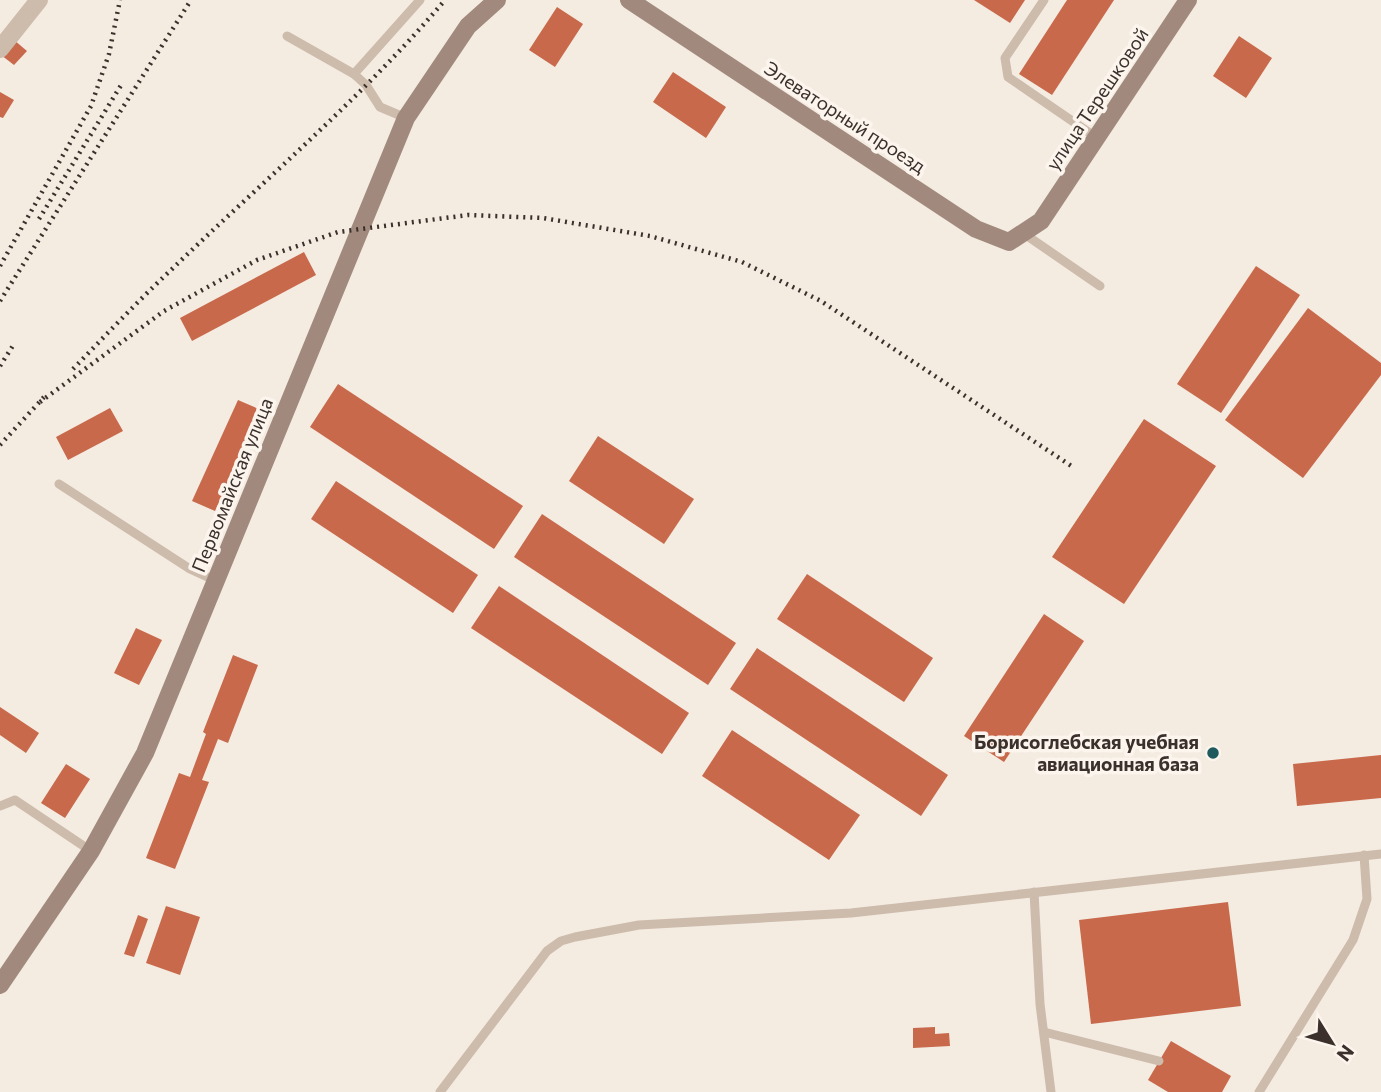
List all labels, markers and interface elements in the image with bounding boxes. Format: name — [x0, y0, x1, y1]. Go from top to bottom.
street label: улица Терешковой — [1040, 23, 1153, 174]
street label: Элеваторный проезд — [760, 56, 930, 177]
street label: Первомайская улица — [186, 394, 277, 575]
place label: Борисоглебская учебная авиационная база — [974, 730, 1199, 775]
marker: Борисоглебская учебная авиационная база — [1205, 745, 1221, 761]
north arrow — [1297, 1008, 1367, 1078]
text: N — [1332, 1041, 1359, 1066]

